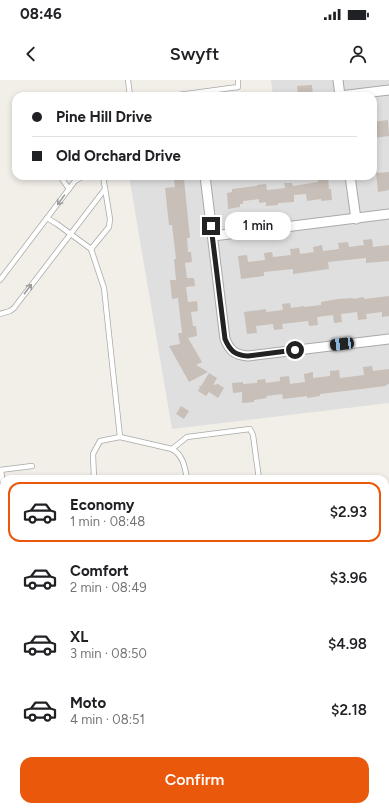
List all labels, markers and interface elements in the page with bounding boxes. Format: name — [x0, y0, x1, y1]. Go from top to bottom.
text: 08:46 — [20, 5, 62, 23]
icon: back — [20, 43, 42, 65]
text: Swyft — [170, 43, 219, 65]
icon: person — [347, 43, 369, 65]
text: Pine Hill Drive — [56, 108, 152, 126]
text: Old Orchard Drive — [56, 147, 181, 165]
one-way arrow — [56, 194, 65, 205]
callout: 1 min — [225, 212, 291, 240]
route end — [202, 217, 220, 235]
text: 1 min — [243, 218, 273, 233]
one-way arrow — [24, 284, 32, 295]
car — [329, 337, 355, 351]
route start — [286, 341, 304, 359]
icon: car — [22, 494, 58, 530]
text: Economy — [70, 496, 135, 514]
text: $2.93 — [330, 503, 367, 521]
text: 1 min · 08:48 — [70, 514, 145, 529]
icon: car — [22, 560, 58, 596]
text: Comfort — [70, 562, 129, 580]
text: $3.96 — [330, 569, 367, 587]
text: 2 min · 08:49 — [70, 580, 147, 595]
icon: car — [22, 626, 58, 662]
text: XL — [70, 628, 88, 646]
text: $4.98 — [328, 635, 367, 653]
text: 3 min · 08:50 — [70, 646, 147, 661]
icon: car — [22, 692, 58, 728]
text: Moto — [70, 694, 106, 712]
text: $2.18 — [331, 701, 367, 719]
text: 4 min · 08:51 — [70, 712, 145, 727]
button: Confirm — [20, 757, 369, 803]

